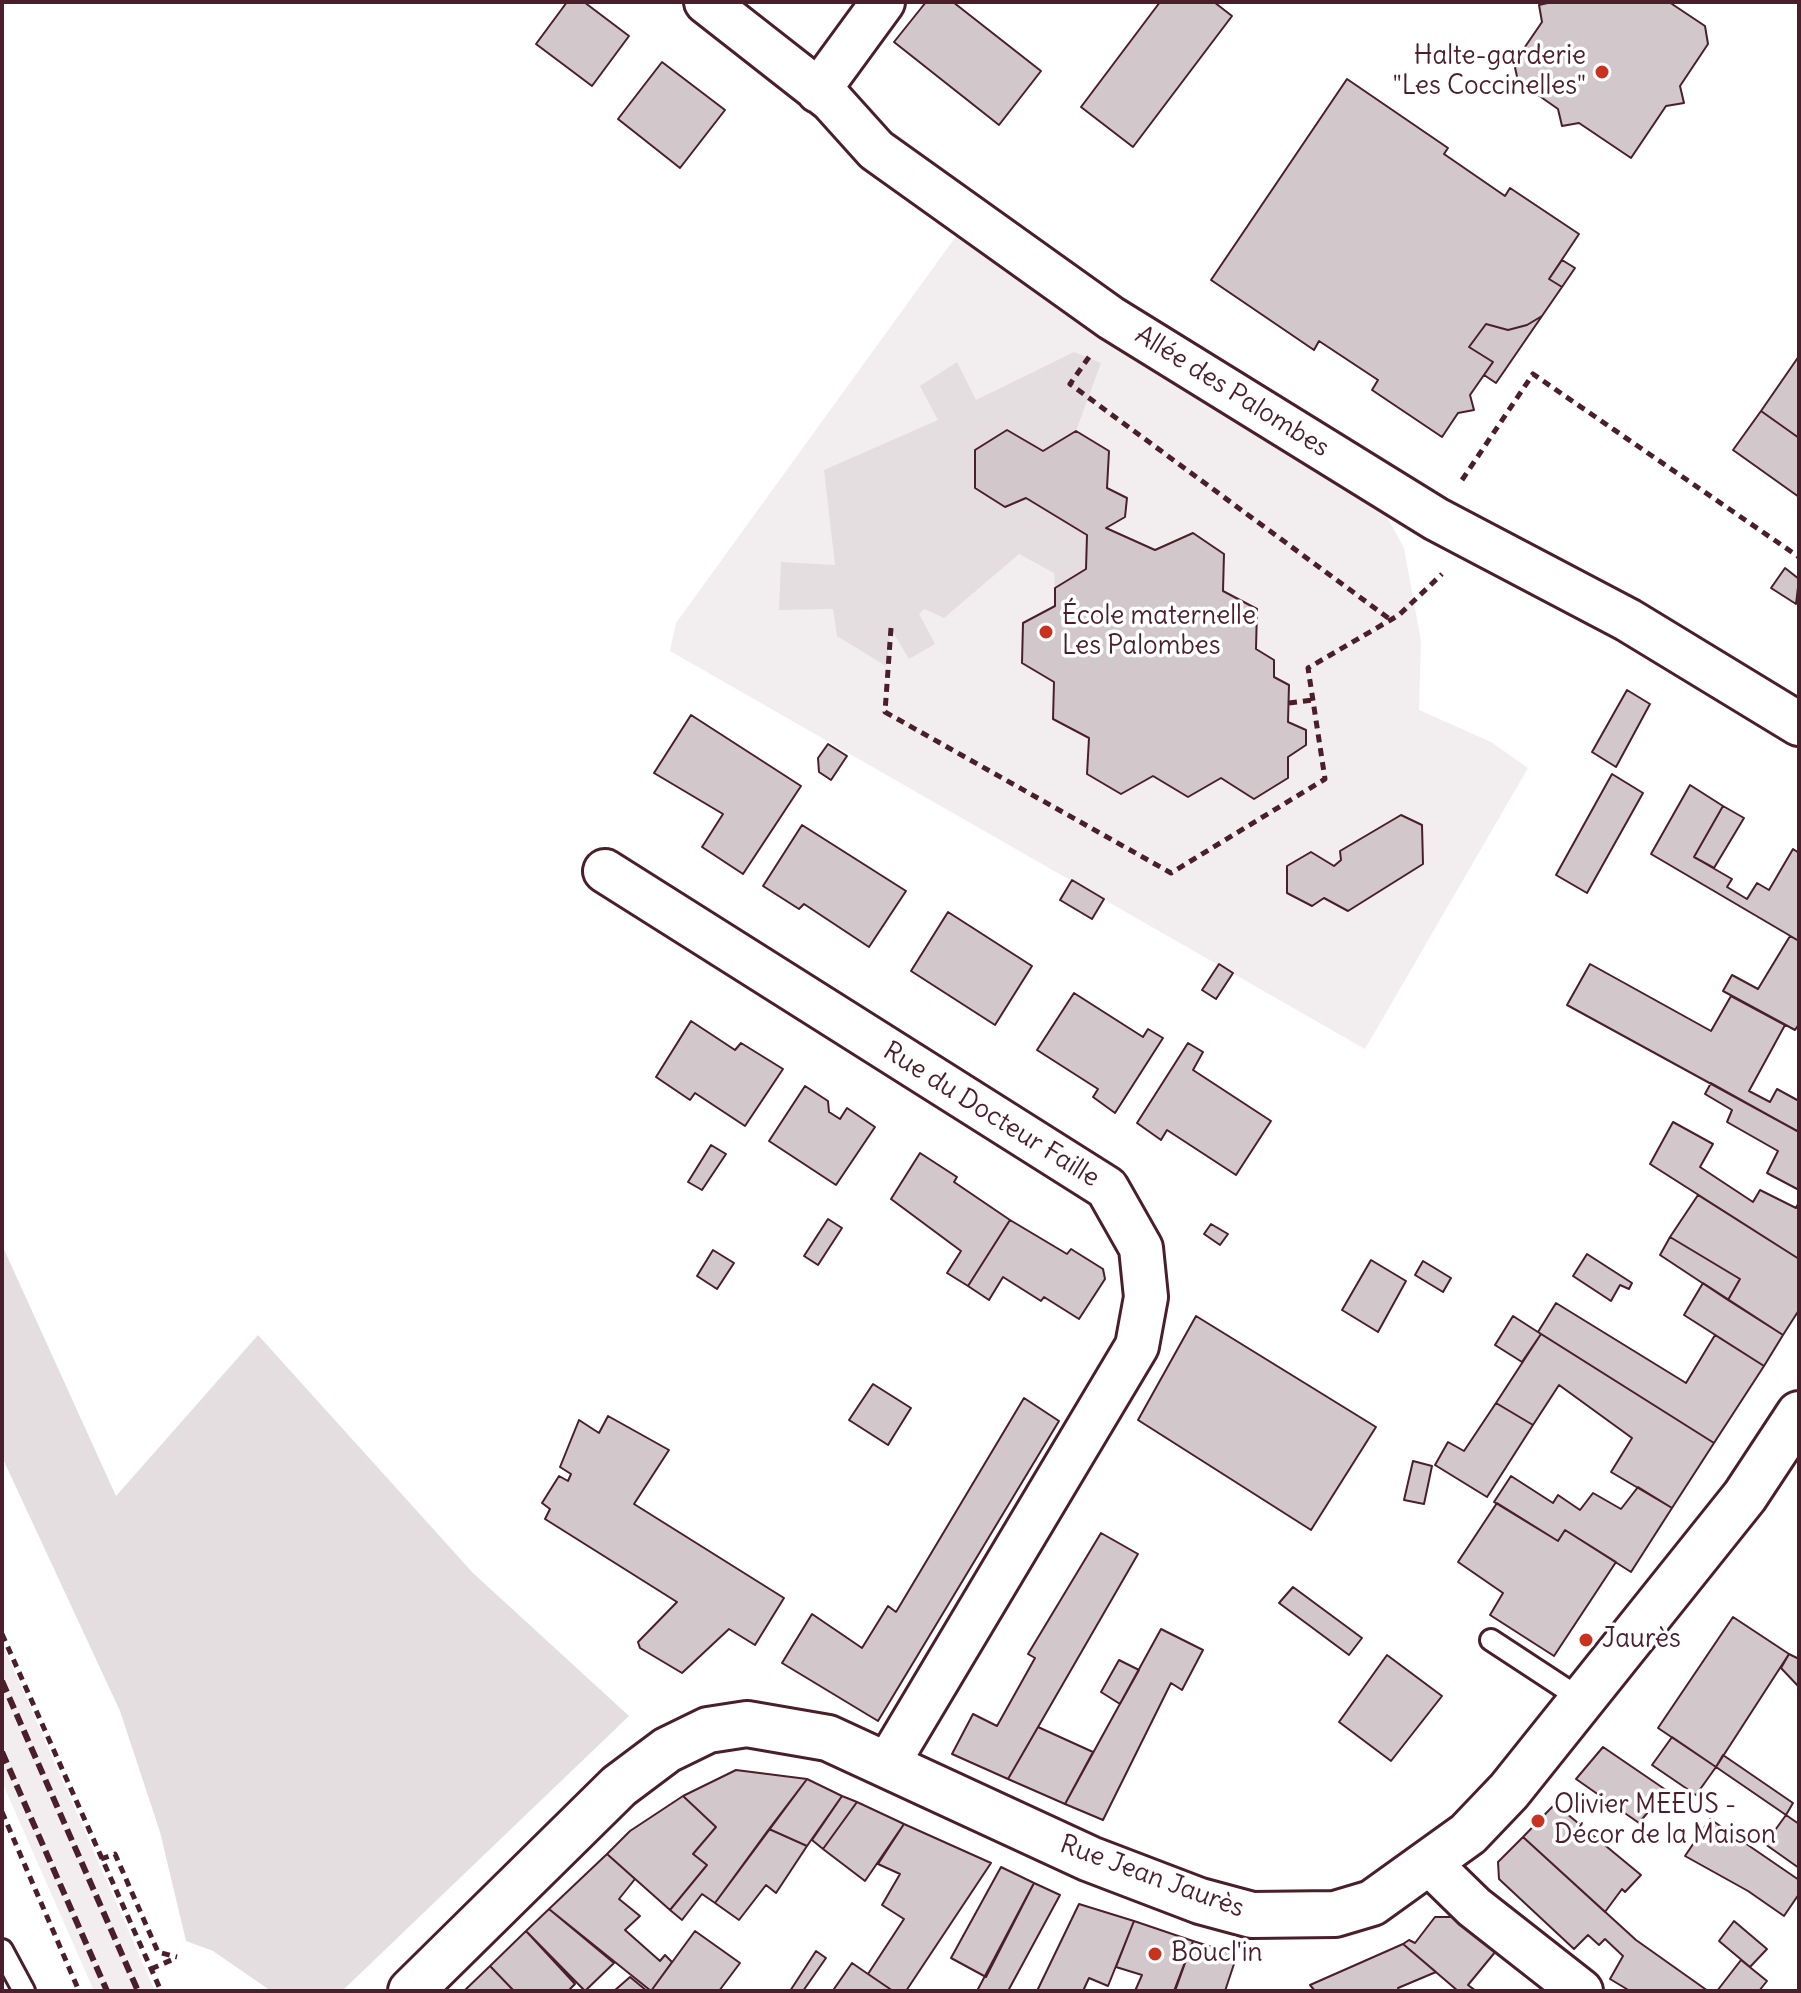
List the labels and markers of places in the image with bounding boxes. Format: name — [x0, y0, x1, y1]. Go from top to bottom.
place label: Halte-garderie "Les Coccinelles" — [1393, 41, 1586, 102]
marker: Halte-garderie "Les Coccinelles" — [1593, 63, 1611, 81]
place label: École maternelle Les Palombes — [1062, 601, 1256, 662]
marker: École maternelle Les Palombes — [1037, 623, 1055, 641]
place label: Jaurès — [1602, 1624, 1681, 1656]
marker: Jaurès — [1577, 1631, 1595, 1649]
place label: Olivier MEEUS - Décor de la Maison — [1554, 1790, 1776, 1852]
marker: Olivier MEEUS - Décor de la Maison — [1529, 1812, 1547, 1830]
place label: Boucl'in — [1171, 1938, 1263, 1970]
marker: Boucl'in — [1146, 1945, 1164, 1963]

